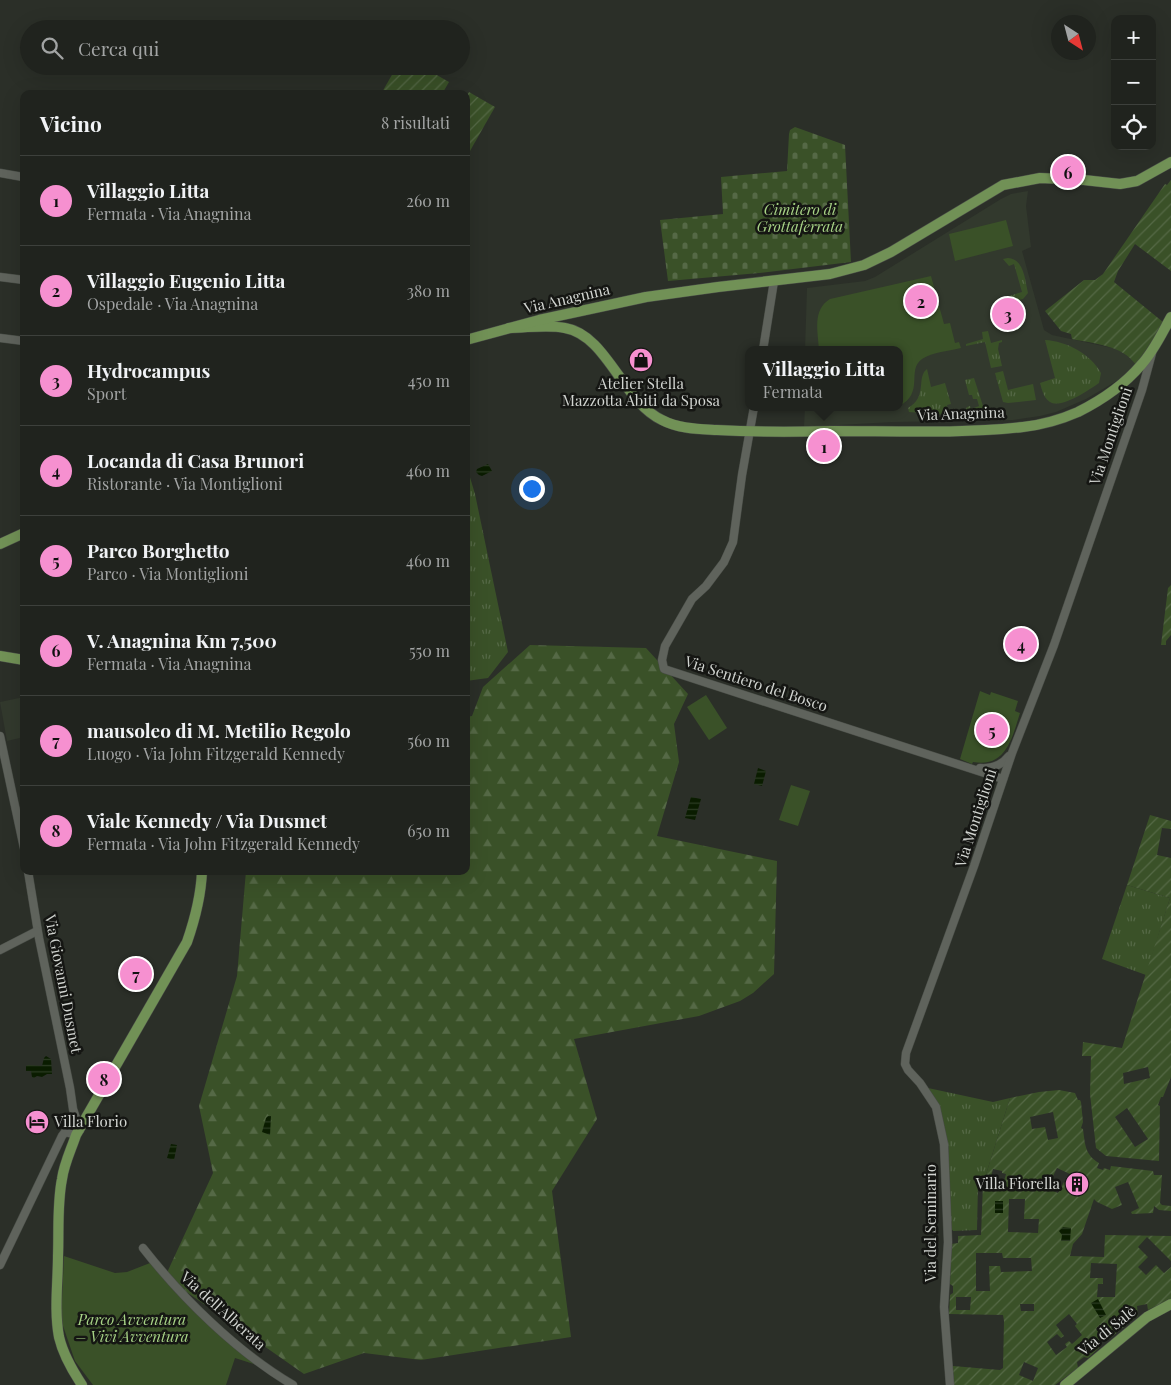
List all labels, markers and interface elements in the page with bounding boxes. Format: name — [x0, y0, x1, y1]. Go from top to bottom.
north arrow — [1051, 15, 1096, 60]
map controls — [1111, 15, 1156, 150]
button: + — [1111, 15, 1156, 60]
search box — [20, 20, 470, 75]
icon: search — [38, 34, 66, 62]
text: Cerca qui — [78, 35, 159, 61]
button: − — [1111, 60, 1156, 105]
button: locate — [1111, 105, 1156, 150]
text: Vicino — [40, 109, 102, 137]
text: 8 risultati — [381, 112, 450, 133]
pin: 6 — [1052, 153, 1084, 191]
text: Villaggio Litta — [87, 177, 209, 203]
text: 1 — [53, 190, 59, 211]
text: 260 m — [406, 190, 450, 211]
park label: Cimitero di Grottaferrata — [757, 199, 843, 236]
text: Fermata · Via Anagnina — [87, 203, 252, 224]
text: Villaggio Eugenio Litta — [87, 267, 285, 293]
street label: Via Anagnina — [521, 278, 612, 318]
text: 2 — [52, 280, 60, 301]
text: 380 m — [407, 280, 450, 301]
pin: 2 — [905, 282, 937, 320]
text: Ospedale · Via Anagnina — [87, 293, 258, 314]
pin: 3 — [992, 295, 1024, 333]
popup — [745, 346, 903, 411]
shop icon: Atelier Stella Mazzotta Abiti da Sposa — [628, 347, 654, 373]
text: Villaggio Litta — [763, 355, 885, 381]
text: Hydrocampus — [87, 357, 210, 383]
text: 3 — [52, 370, 60, 391]
text: 450 m — [408, 370, 450, 391]
place label: Atelier Stella Mazzotta Abiti da Sposa — [562, 373, 721, 410]
text: Fermata — [763, 381, 823, 402]
text: Sport — [87, 383, 127, 404]
street label: Via Montiglioni — [1084, 383, 1136, 488]
street label: Via Anagnina — [916, 401, 1006, 425]
pin: 1 — [808, 427, 840, 465]
text: Locanda di Casa Brunori — [87, 447, 304, 473]
text: 4 — [52, 460, 60, 481]
text: 460 m — [406, 460, 450, 481]
text: Ristorante · Via Montiglioni — [87, 473, 283, 494]
your location — [519, 476, 545, 502]
text: Parco Borghetto — [87, 537, 230, 563]
text: 5 — [52, 550, 60, 571]
text: 460 m — [406, 550, 450, 571]
text: Parco · Via Montiglioni — [87, 563, 248, 584]
pin: 4 — [1005, 625, 1037, 663]
text: V. Anagnina Km 7,500 — [87, 627, 277, 653]
text: 6 — [52, 640, 60, 661]
text: 550 m — [409, 640, 450, 661]
street label: Via Sentiero del Bosco — [681, 650, 830, 716]
text: Fermata · Via Anagnina — [87, 653, 252, 674]
pin: 5 — [976, 711, 1008, 749]
text: mausoleo di M. Metilio Regolo — [87, 717, 351, 743]
text: 7 — [52, 730, 60, 751]
text: 560 m — [407, 730, 450, 751]
text: Luogo · Via John Fitzgerald Kennedy — [87, 743, 345, 764]
street label: Via Montiglioni — [949, 765, 1001, 870]
text: Viale Kennedy / Via Dusmet — [87, 807, 327, 833]
text: 8 — [52, 820, 60, 841]
text: 650 m — [407, 820, 450, 841]
text: Fermata · Via John Fitzgerald Kennedy — [87, 833, 360, 854]
street label: Via Giovanni Dusmet — [41, 912, 87, 1055]
pin: 7 — [120, 955, 152, 993]
pin: 8 — [88, 1060, 120, 1098]
hotel icon: Villa Florio — [24, 1109, 50, 1135]
place label: Villa Florio — [53, 1111, 127, 1131]
street label: Via del Seminario — [920, 1164, 940, 1283]
building icon: Villa Fiorella — [1064, 1171, 1090, 1197]
place label: Villa Fiorella — [975, 1173, 1061, 1193]
street label: Via dell'Alberata — [176, 1266, 271, 1354]
street label: Via di Salè — [1073, 1301, 1139, 1360]
park label: Parco Avventura – Vivi Avventura — [75, 1309, 189, 1346]

